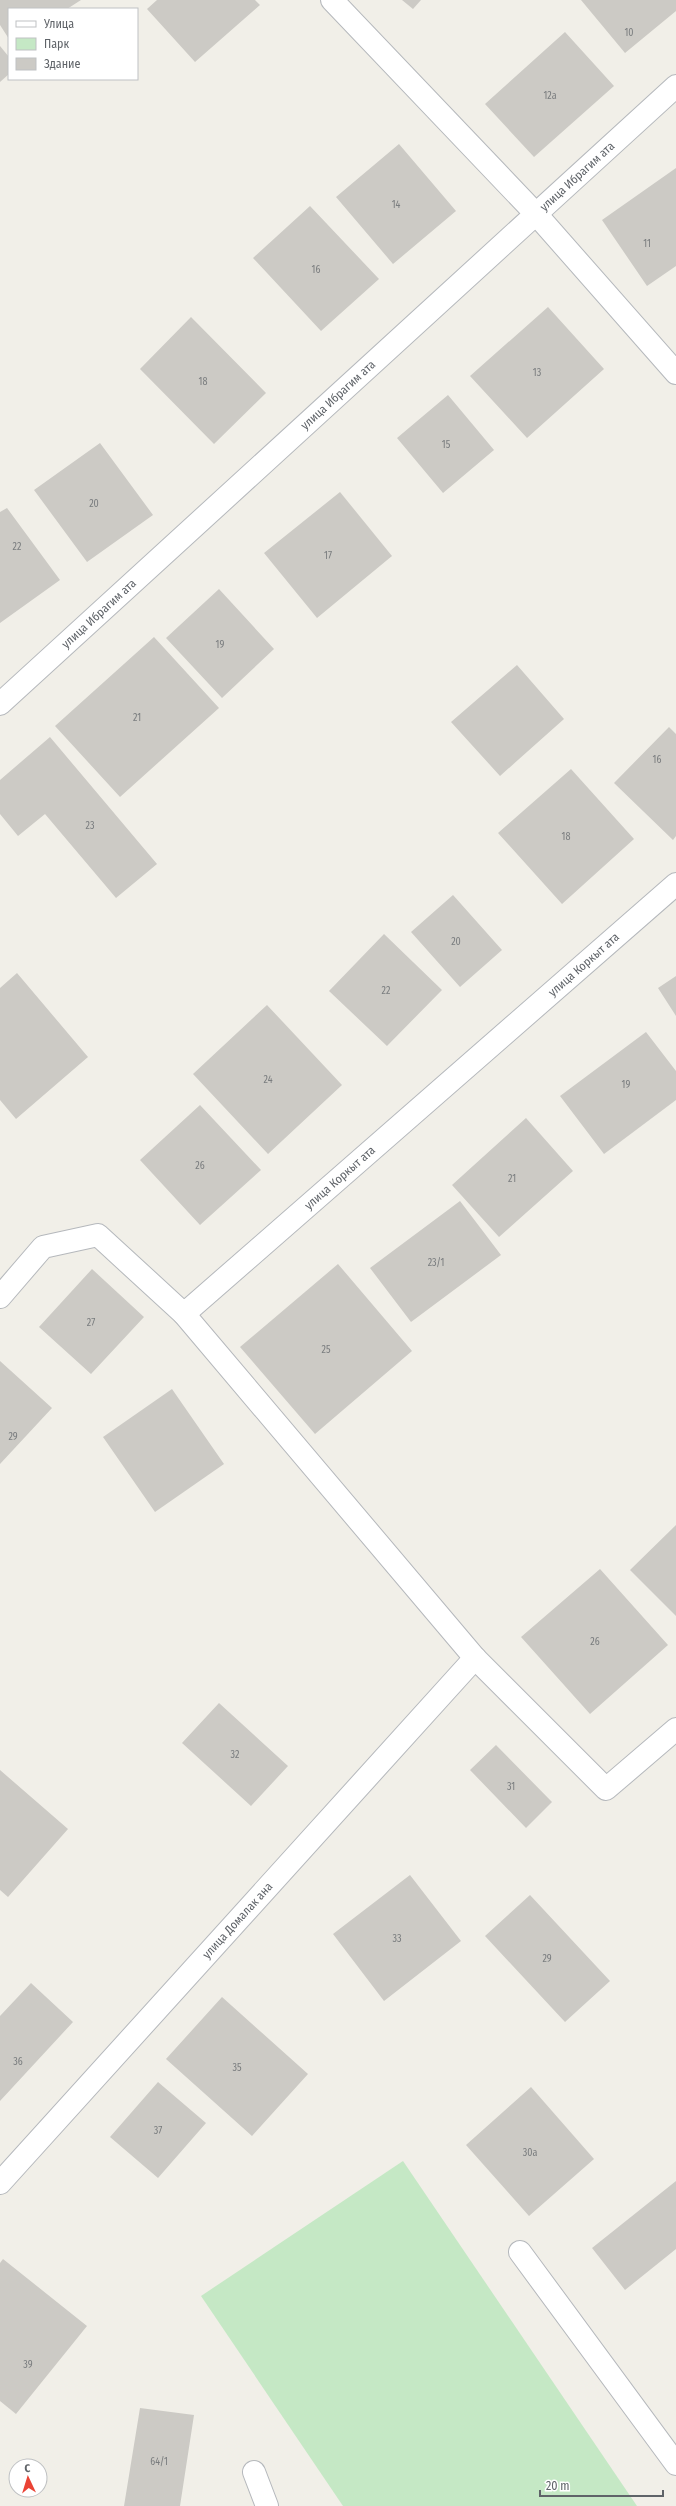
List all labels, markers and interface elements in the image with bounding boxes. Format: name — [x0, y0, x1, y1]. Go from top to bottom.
legend — [8, 8, 138, 80]
text: Улица — [43, 17, 74, 31]
house number: 10 — [624, 27, 634, 39]
text: Парк — [44, 37, 70, 51]
text: Здание — [44, 57, 80, 71]
house number: 12а — [543, 90, 557, 102]
street label: улица Ибрагим ата — [537, 139, 617, 214]
house number: 14 — [392, 199, 401, 211]
house number: 11 — [643, 238, 651, 250]
house number: 16 — [312, 264, 320, 276]
street label: улица Ибрагим ата — [298, 357, 378, 432]
house number: 13 — [533, 367, 542, 379]
house number: 18 — [199, 376, 207, 388]
house number: 15 — [442, 439, 451, 451]
house number: 20 — [89, 498, 99, 510]
house number: 22 — [13, 541, 22, 553]
house number: 17 — [324, 550, 332, 562]
street label: улица Ибрагим ата — [59, 576, 139, 651]
house number: 19 — [216, 639, 225, 651]
house number: 21 — [133, 712, 141, 724]
house number: 16 — [653, 754, 661, 766]
house number: 23 — [86, 820, 95, 832]
house number: 18 — [562, 831, 570, 843]
street label: улица Коркыт ата — [546, 930, 622, 999]
house number: 20 — [451, 936, 461, 948]
house number: 22 — [382, 985, 391, 997]
house number: 24 — [263, 1074, 273, 1086]
house number: 19 — [622, 1079, 631, 1091]
street label: улица Коркыт ата — [302, 1143, 378, 1212]
house number: 26 — [195, 1160, 205, 1172]
house number: 21 — [508, 1173, 516, 1185]
house number: 23/1 — [428, 1257, 444, 1269]
house number: 27 — [87, 1317, 95, 1329]
house number: 25 — [322, 1344, 331, 1356]
house number: 29 — [8, 1431, 18, 1443]
house number: 26 — [590, 1636, 600, 1648]
house number: 32 — [231, 1749, 240, 1761]
house number: 31 — [507, 1781, 515, 1793]
street label: улица Домалак ана — [199, 1879, 276, 1961]
house number: 33 — [392, 1933, 402, 1945]
house number: 29 — [542, 1953, 552, 1965]
house number: 36 — [13, 2056, 23, 2068]
house number: 35 — [232, 2062, 242, 2074]
house number: 37 — [154, 2125, 162, 2137]
house number: 30а — [523, 2147, 537, 2159]
house number: 39 — [23, 2359, 33, 2371]
house number: 64/1 — [150, 2456, 168, 2468]
north arrow — [8, 2458, 48, 2498]
text: С — [24, 2462, 31, 2475]
scale bar — [540, 2472, 663, 2498]
text: 20 m — [546, 2479, 570, 2493]

